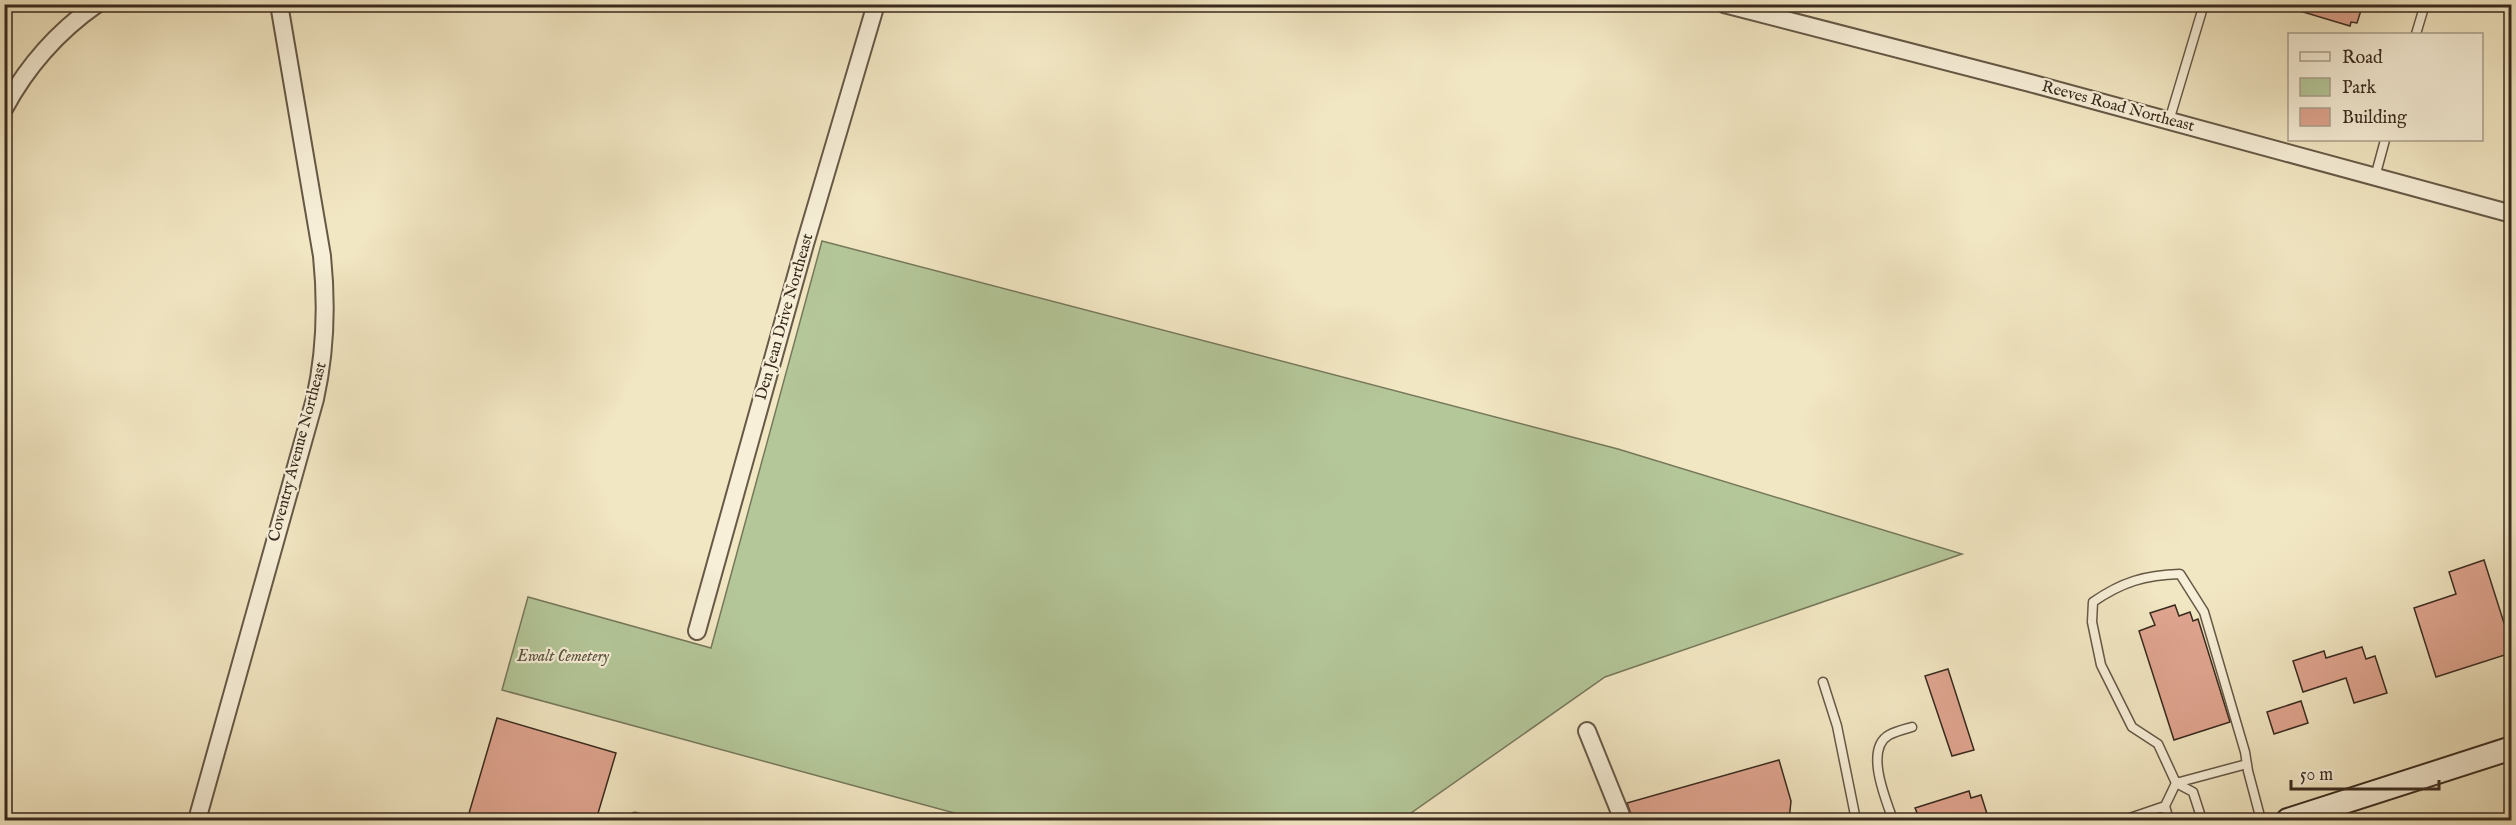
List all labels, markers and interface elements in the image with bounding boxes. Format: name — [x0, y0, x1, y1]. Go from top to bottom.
legend — [2288, 33, 2483, 141]
text: Road — [2342, 47, 2383, 70]
street label: Reeves Road Northeast — [2040, 77, 2197, 137]
text: Park — [2342, 77, 2377, 100]
text: Building — [2342, 107, 2407, 130]
street label: Den Jean Drive Northeast — [752, 231, 819, 403]
street label: Coventry Avenue Northeast — [264, 360, 332, 544]
park label: Ewalt Cemetery — [516, 647, 610, 667]
scale bar — [2291, 753, 2440, 791]
text: 50 m — [2300, 764, 2333, 787]

